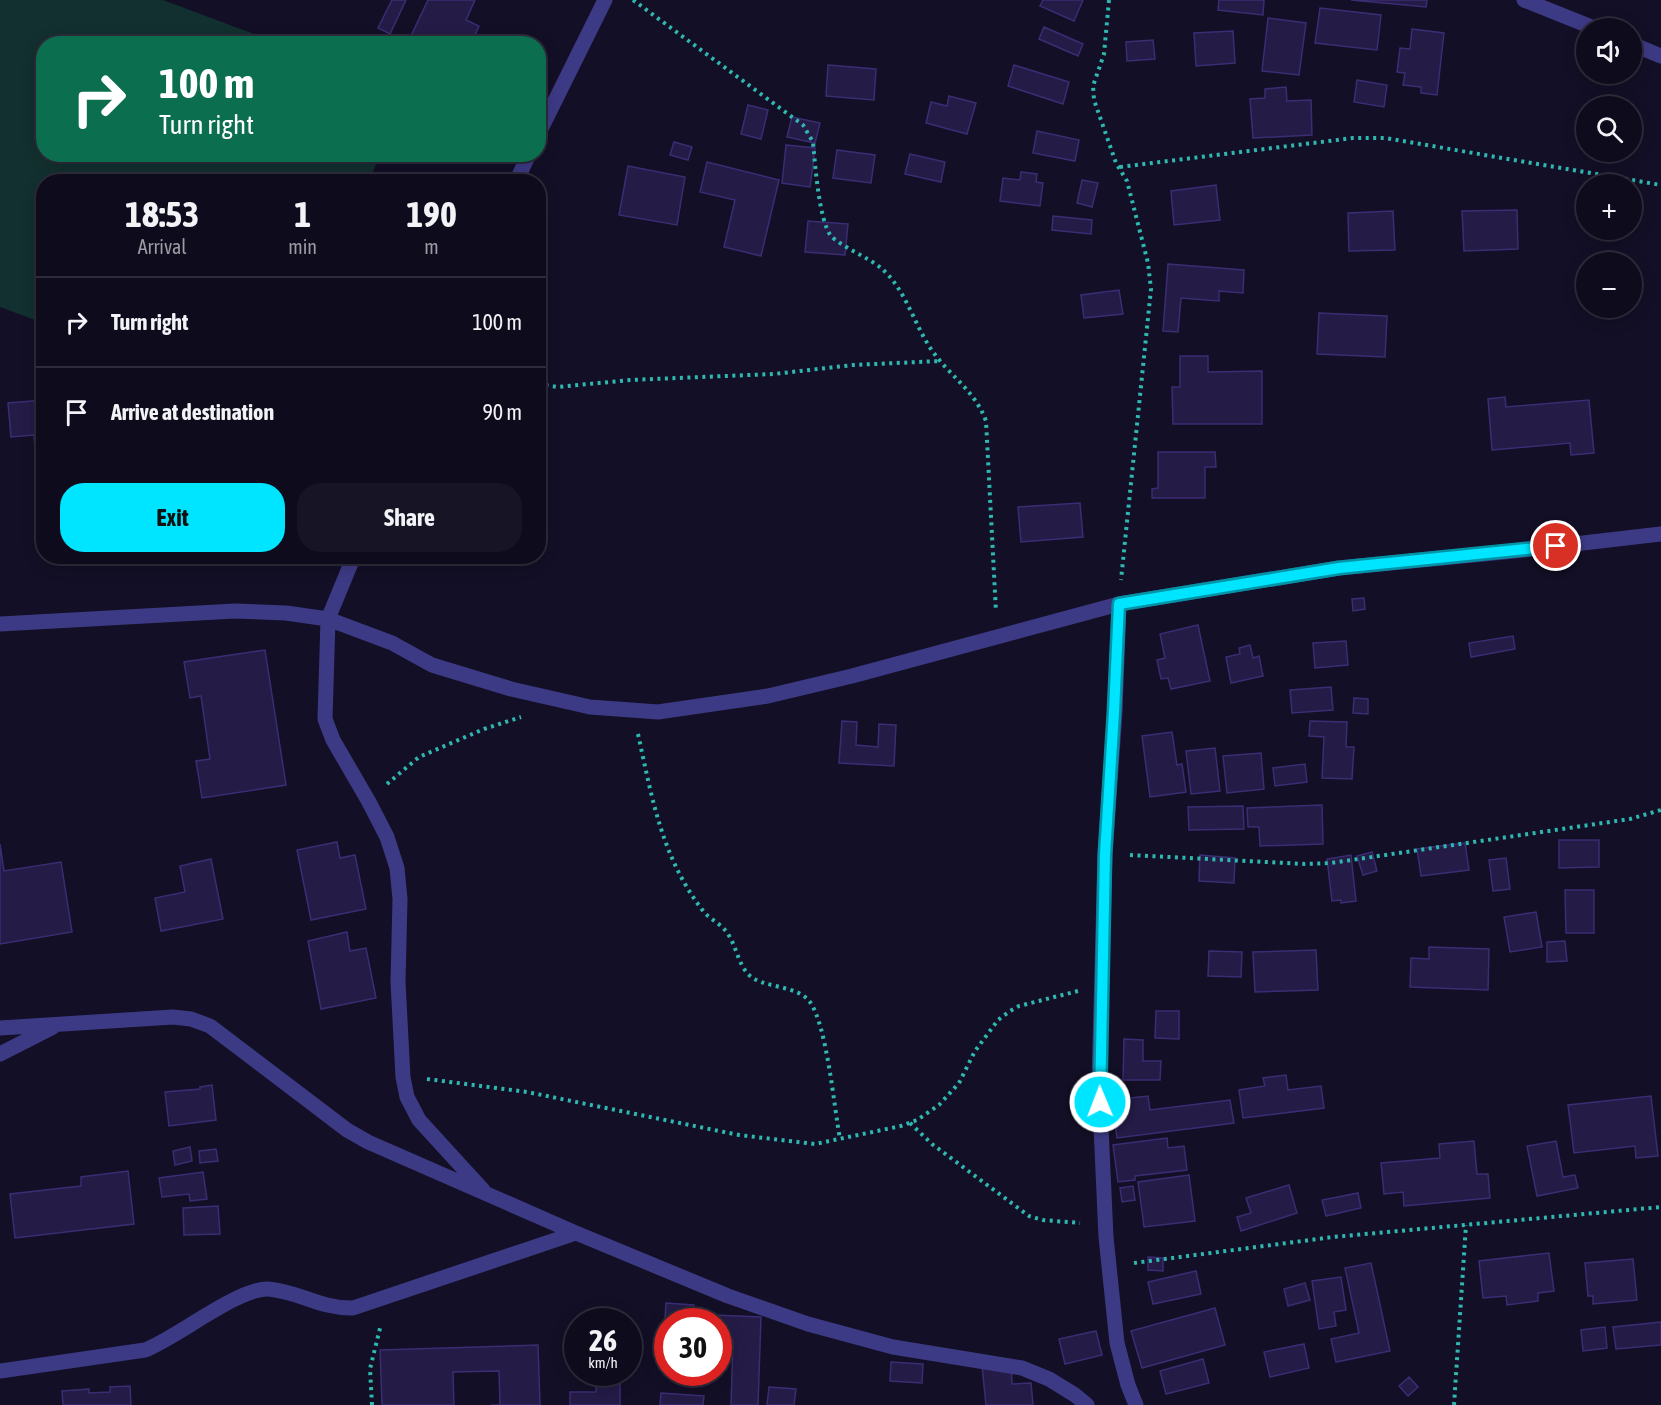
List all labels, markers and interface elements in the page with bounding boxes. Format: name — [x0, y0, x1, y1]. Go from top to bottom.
map controls — [1576, 18, 1642, 318]
button: sound — [1576, 18, 1642, 84]
text: 100 m — [159, 59, 254, 107]
icon: right — [60, 60, 138, 138]
button: search — [1576, 96, 1642, 162]
text: Turn right — [159, 109, 254, 140]
button: + — [1576, 174, 1642, 240]
text: 18:53 — [125, 193, 199, 235]
text: 1 — [294, 193, 311, 235]
text: 190 — [406, 193, 457, 235]
text: Arrival — [138, 235, 187, 258]
text: min — [288, 235, 317, 258]
text: m — [424, 235, 439, 258]
button: − — [1576, 252, 1642, 318]
icon: right — [60, 306, 93, 339]
text: Turn right — [111, 309, 188, 335]
text: 100 m — [472, 309, 522, 335]
icon: arrive — [60, 396, 93, 429]
text: Arrive at destination — [111, 399, 274, 425]
text: 90 m — [482, 399, 522, 425]
button: Exit — [60, 483, 285, 552]
button: Share — [297, 483, 522, 552]
pin — [1530, 520, 1581, 571]
icon: arrive — [1539, 529, 1572, 562]
position arrow — [1068, 1070, 1132, 1134]
speed limit sign: 30 — [654, 1308, 732, 1386]
text: 26 — [589, 1323, 617, 1357]
text: km/h — [588, 1354, 618, 1371]

